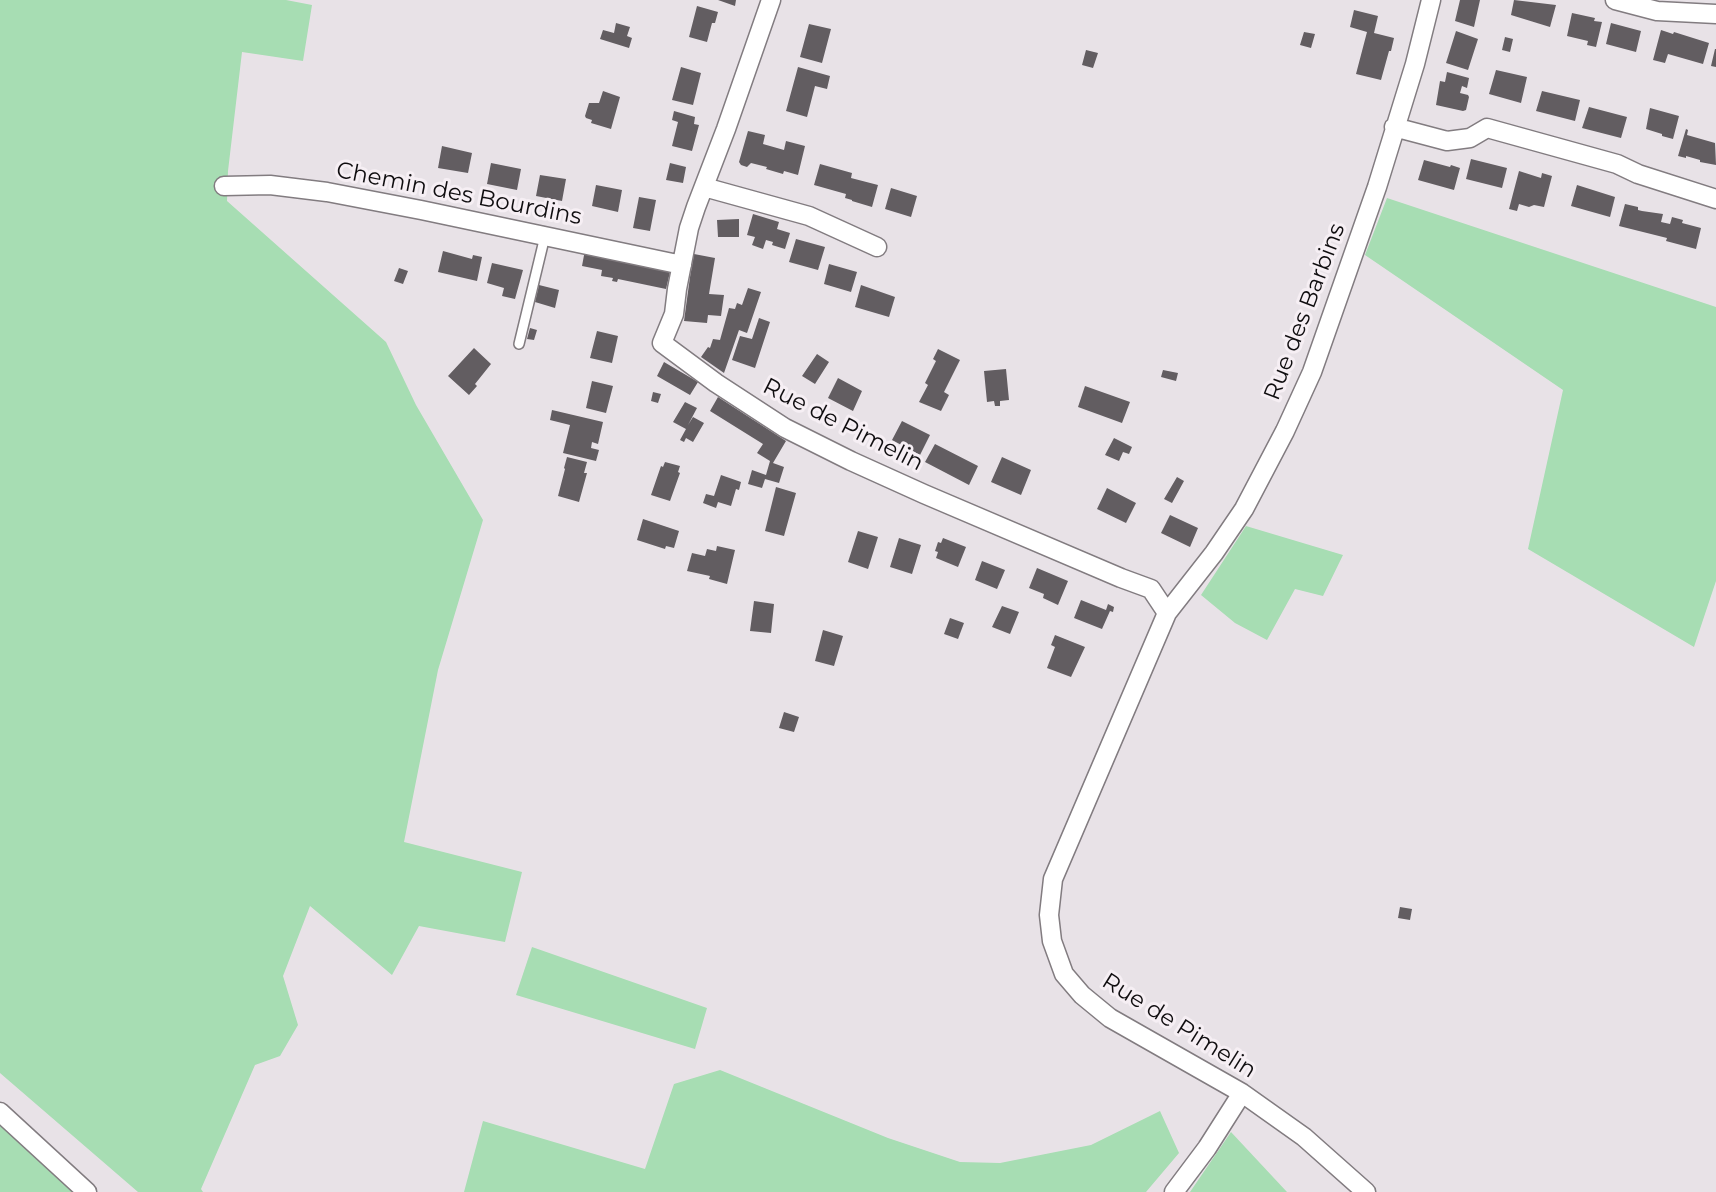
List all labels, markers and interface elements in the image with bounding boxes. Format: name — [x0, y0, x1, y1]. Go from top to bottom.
street label: Chemin des Bourdins — [334, 157, 584, 231]
street label: Rue des Barbins — [1259, 220, 1351, 404]
street label: Rue de Pimelin — [758, 373, 928, 477]
street label: Rue de Pimelin — [1097, 968, 1261, 1084]

